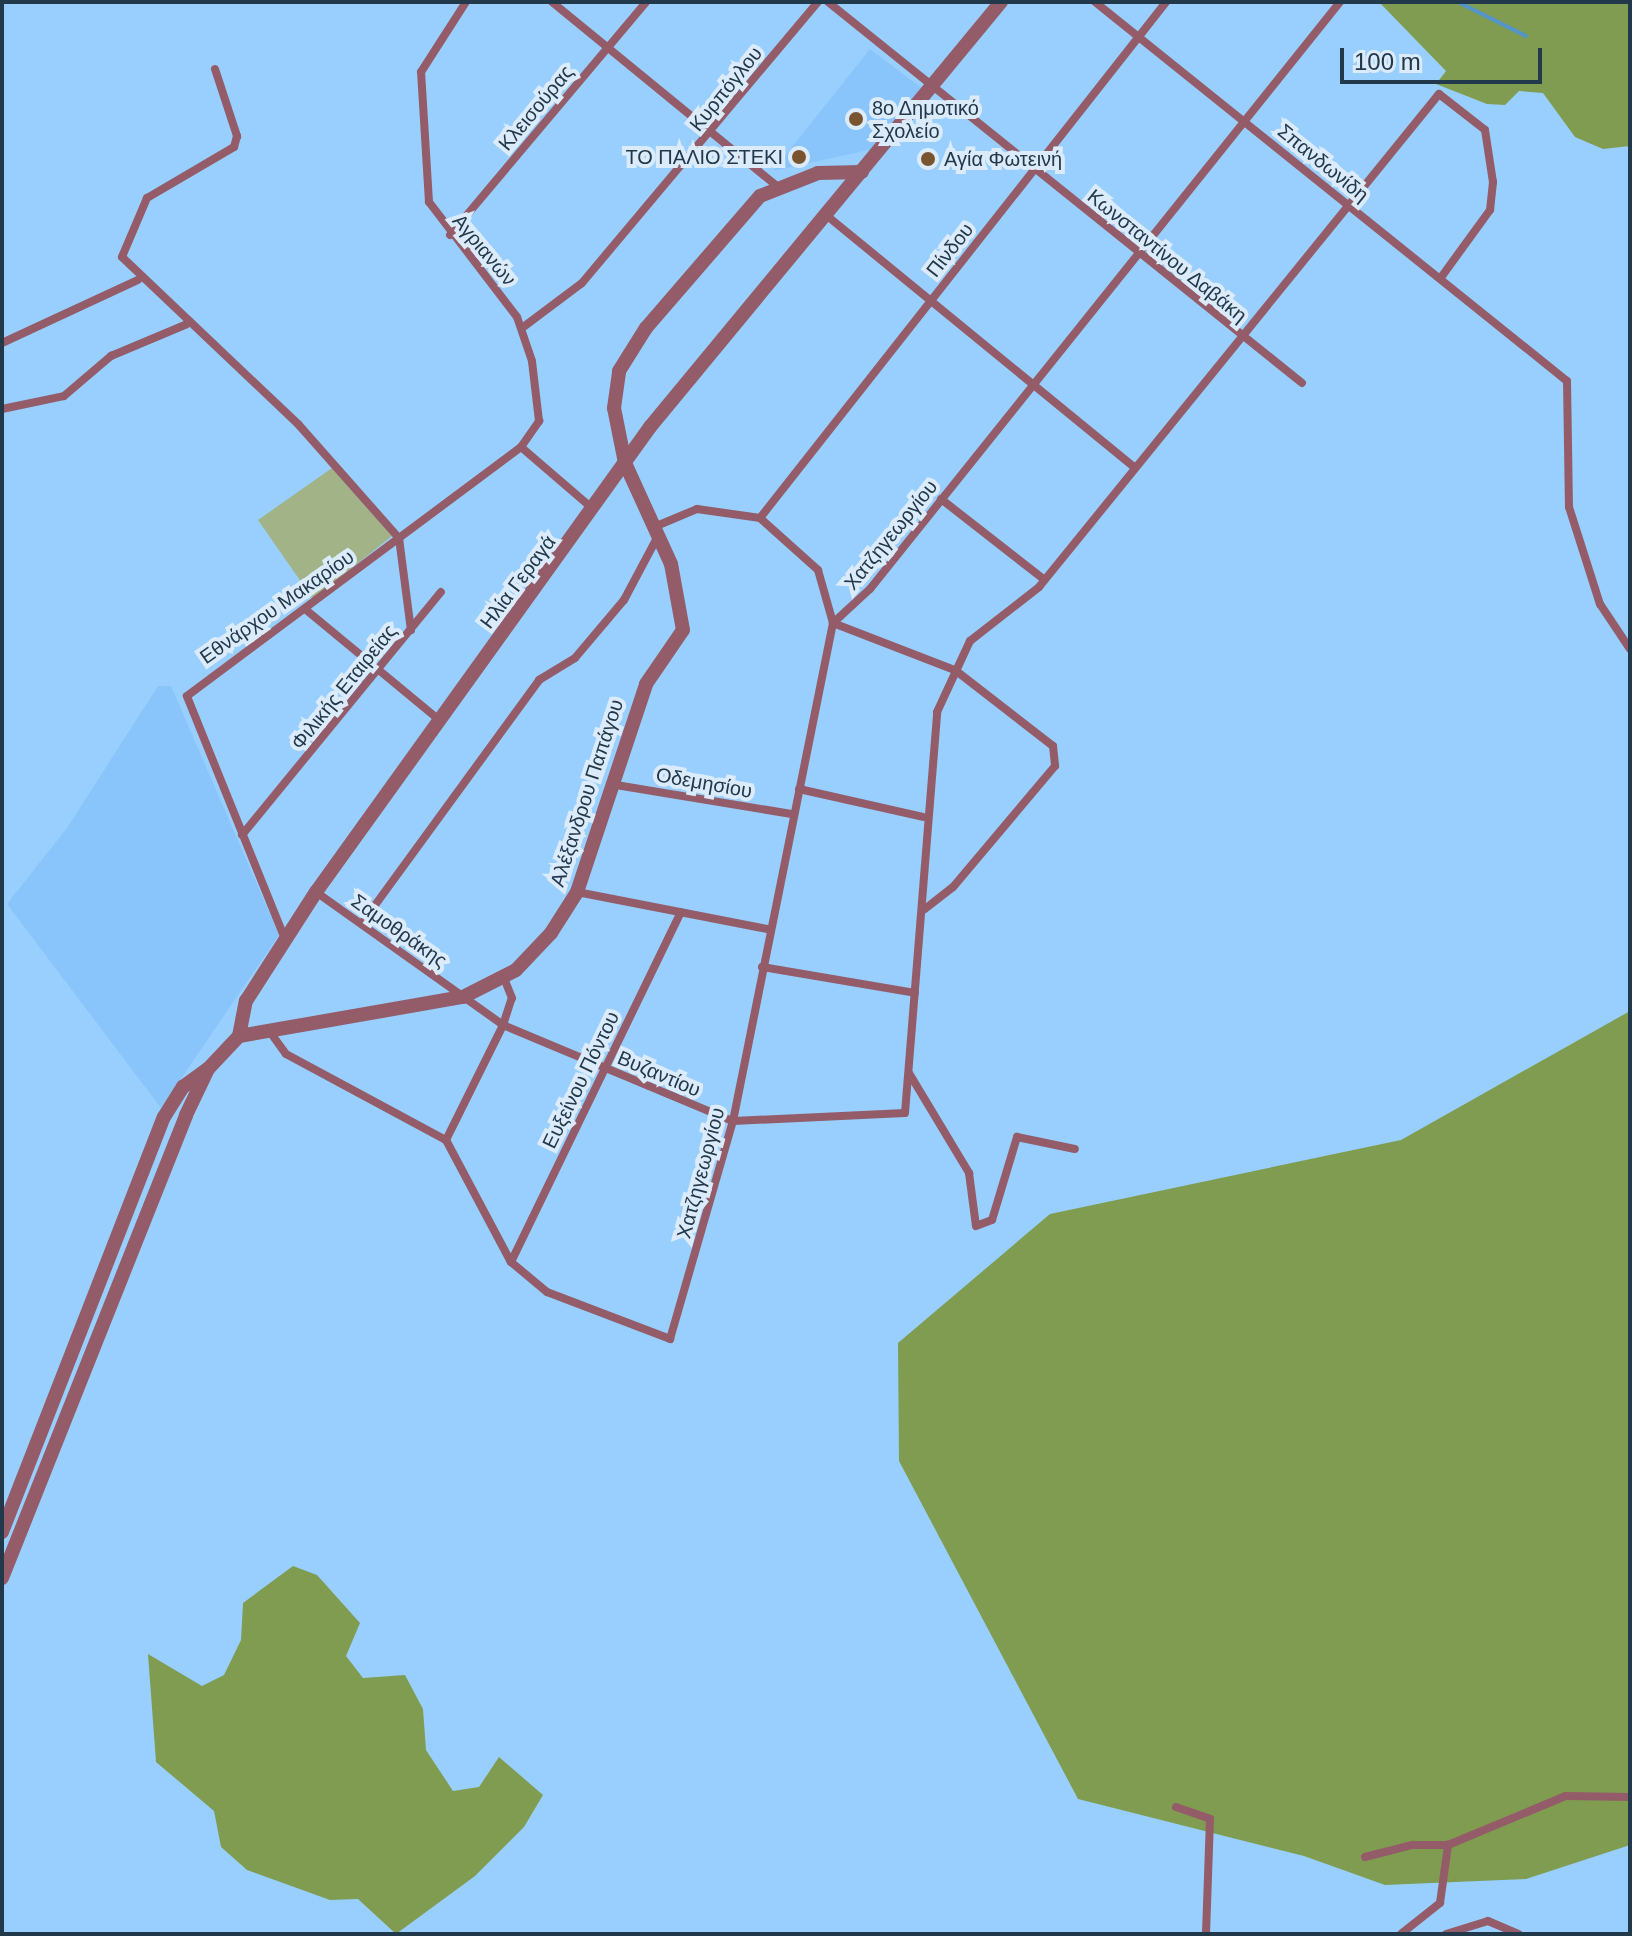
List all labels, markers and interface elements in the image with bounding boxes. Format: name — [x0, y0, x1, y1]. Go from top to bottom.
scale bar — [1344, 32, 1546, 82]
street label: Κυρπόγλου — [685, 42, 767, 136]
text: 100 m — [1354, 48, 1421, 75]
street label: Κλεισούρας — [493, 61, 579, 155]
place label: 8ο Δημοτικό Σχολείο — [872, 96, 980, 143]
marker: 8ο Δημοτικό Σχολείο — [847, 110, 865, 128]
street label: Σπανδωνίδη — [1273, 119, 1373, 207]
place label: ΤΟ ΠΑΛΙΟ ΣΤΕΚΙ — [625, 145, 783, 169]
place label: Αγία Φωτεινή — [944, 147, 1062, 171]
marker: ΤΟ ΠΑΛΙΟ ΣΤΕΚΙ — [790, 148, 808, 166]
marker: Αγία Φωτεινή — [919, 150, 937, 168]
street label: Κωνσταντίνου Δαβάκη — [1082, 184, 1252, 328]
street label: Αγριανών — [447, 209, 521, 291]
street label: Πίνδου — [921, 218, 979, 282]
street label: Χατζηγεωργίου — [839, 475, 943, 595]
street label: Ηλία Γεραγά — [475, 531, 561, 633]
street label: Εθνάρχου Μακαρίου — [195, 545, 359, 669]
street label: Φιλικής Εταιρείας — [286, 620, 402, 754]
street label: Αλέξανδρου Παπάγου — [545, 696, 629, 890]
street label: Οδεμησίου — [654, 763, 754, 803]
street label: Σαμοθράκης — [346, 889, 452, 973]
street label: Ευξείνου Πόντου — [537, 1008, 625, 1152]
street label: Βυζαντίου — [614, 1046, 704, 1102]
street label: Χατζηγεωργίου — [672, 1105, 730, 1241]

